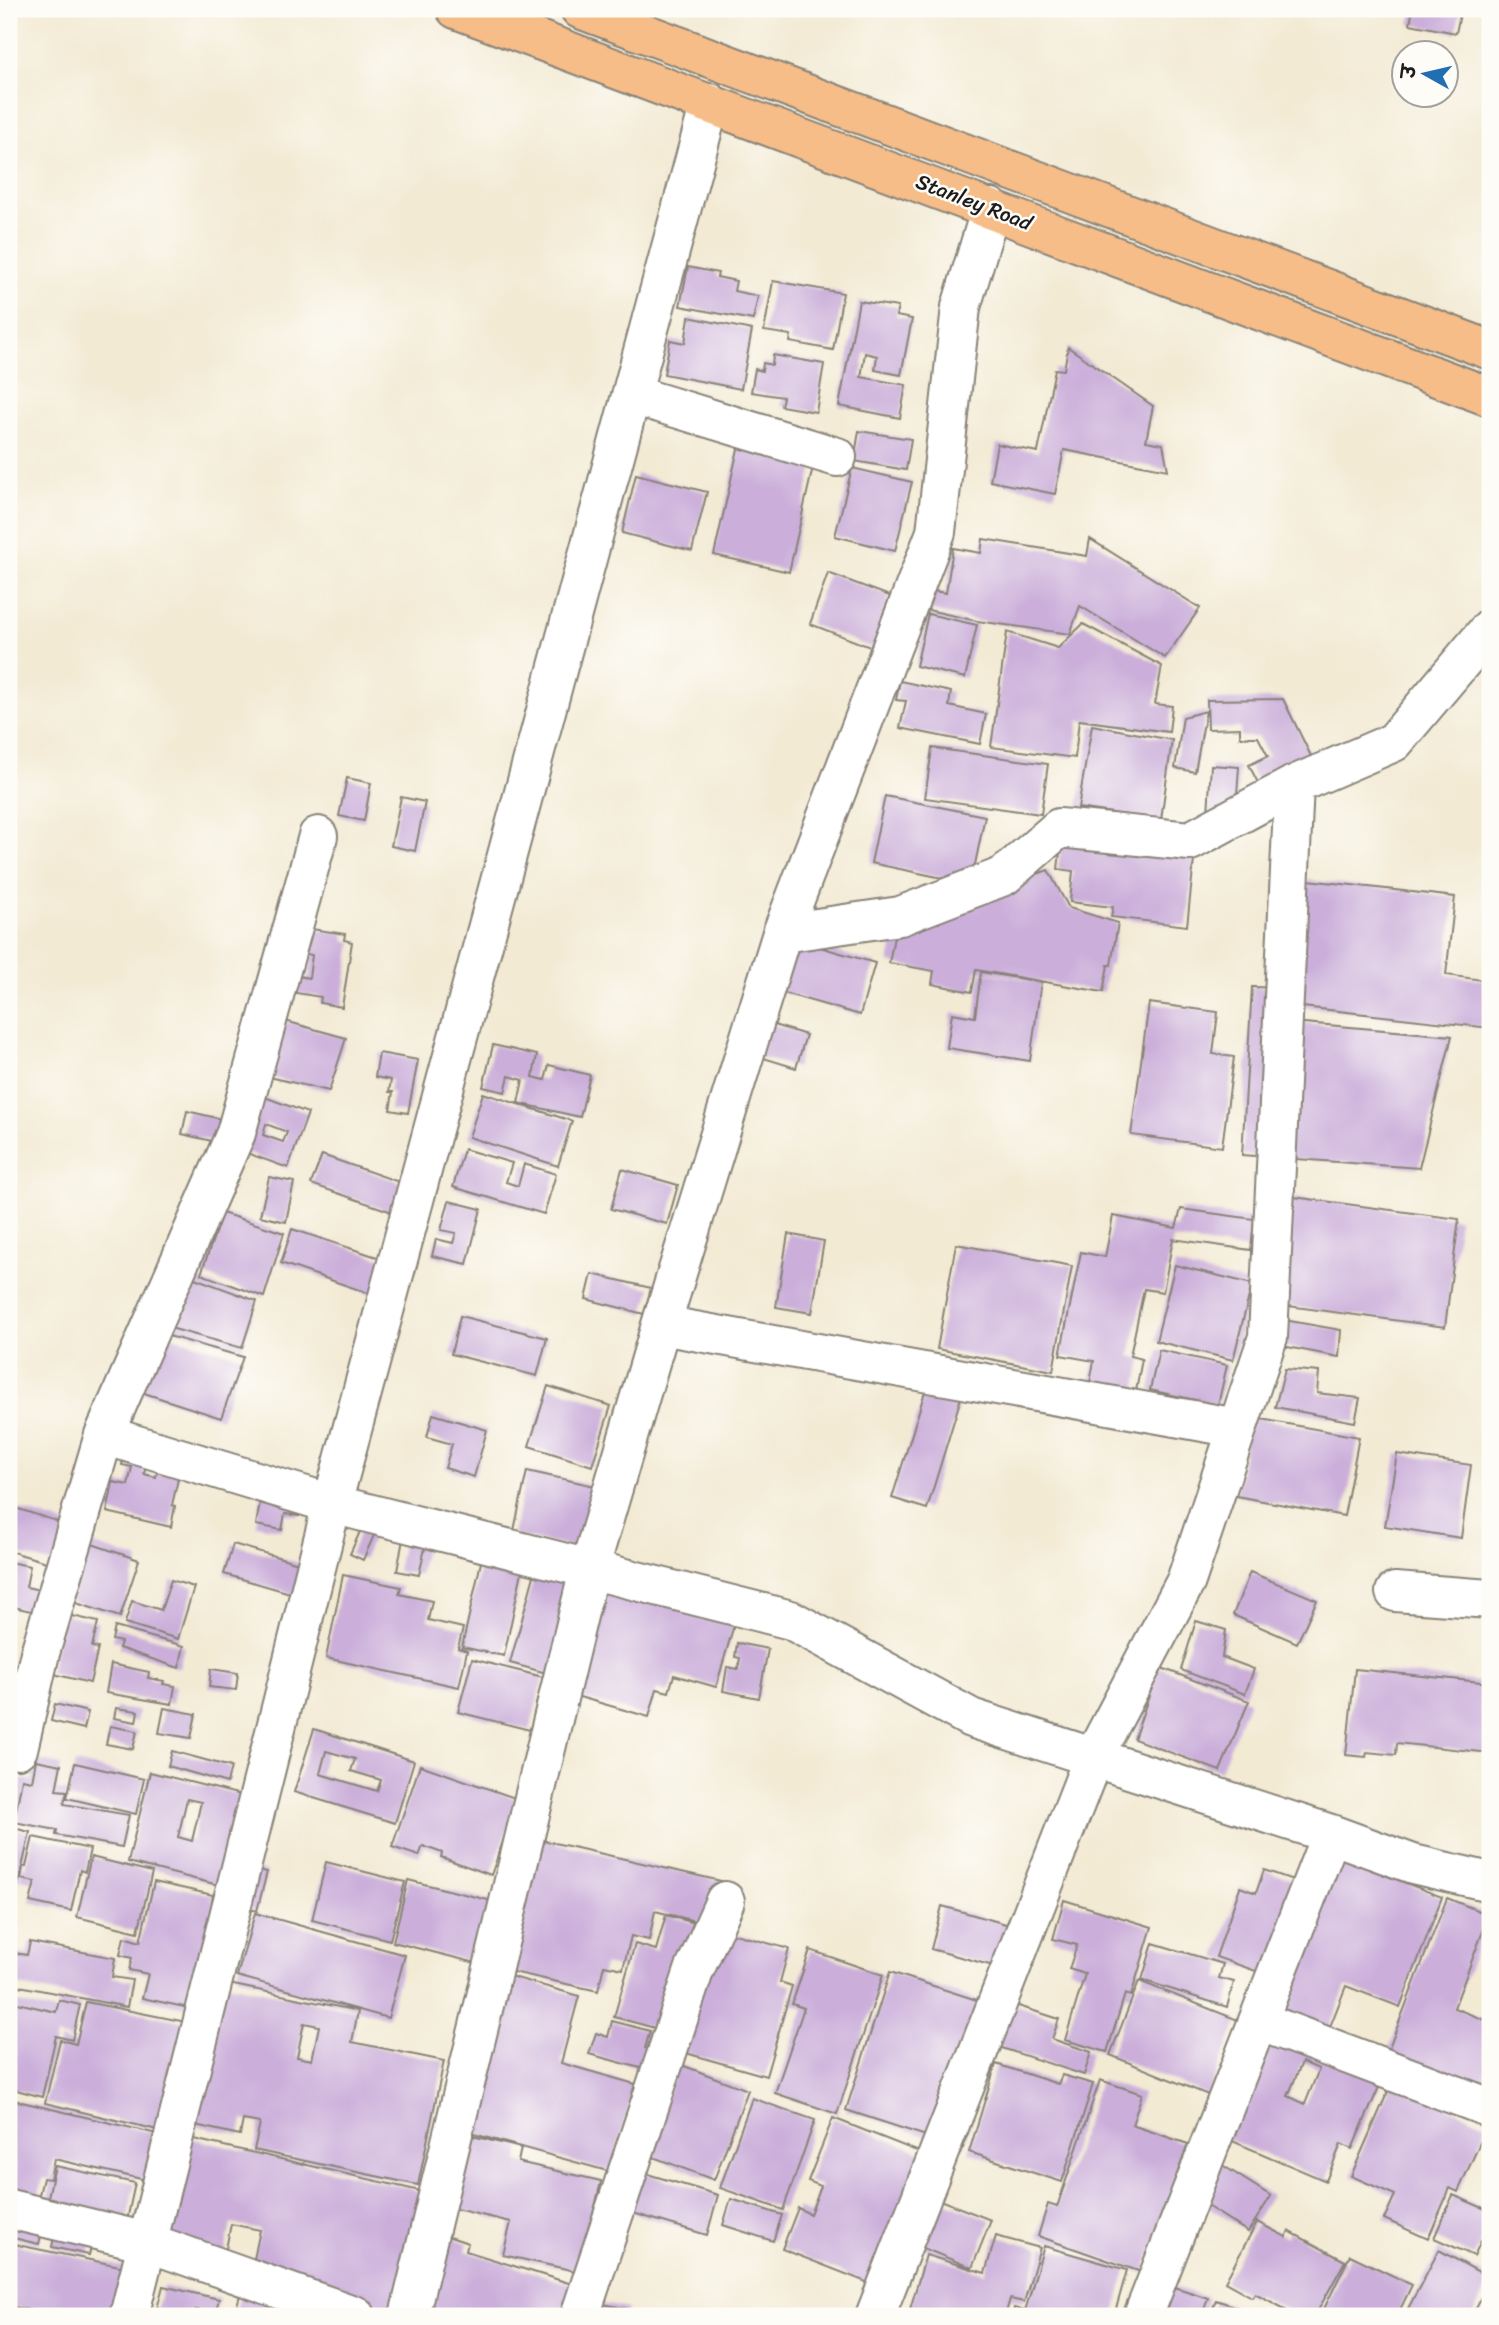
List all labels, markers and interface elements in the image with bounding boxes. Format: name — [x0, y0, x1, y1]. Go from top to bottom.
north arrow — [1390, 38, 1460, 108]
text: उ — [1391, 61, 1426, 82]
street label: Stanley Road — [910, 162, 1040, 242]

